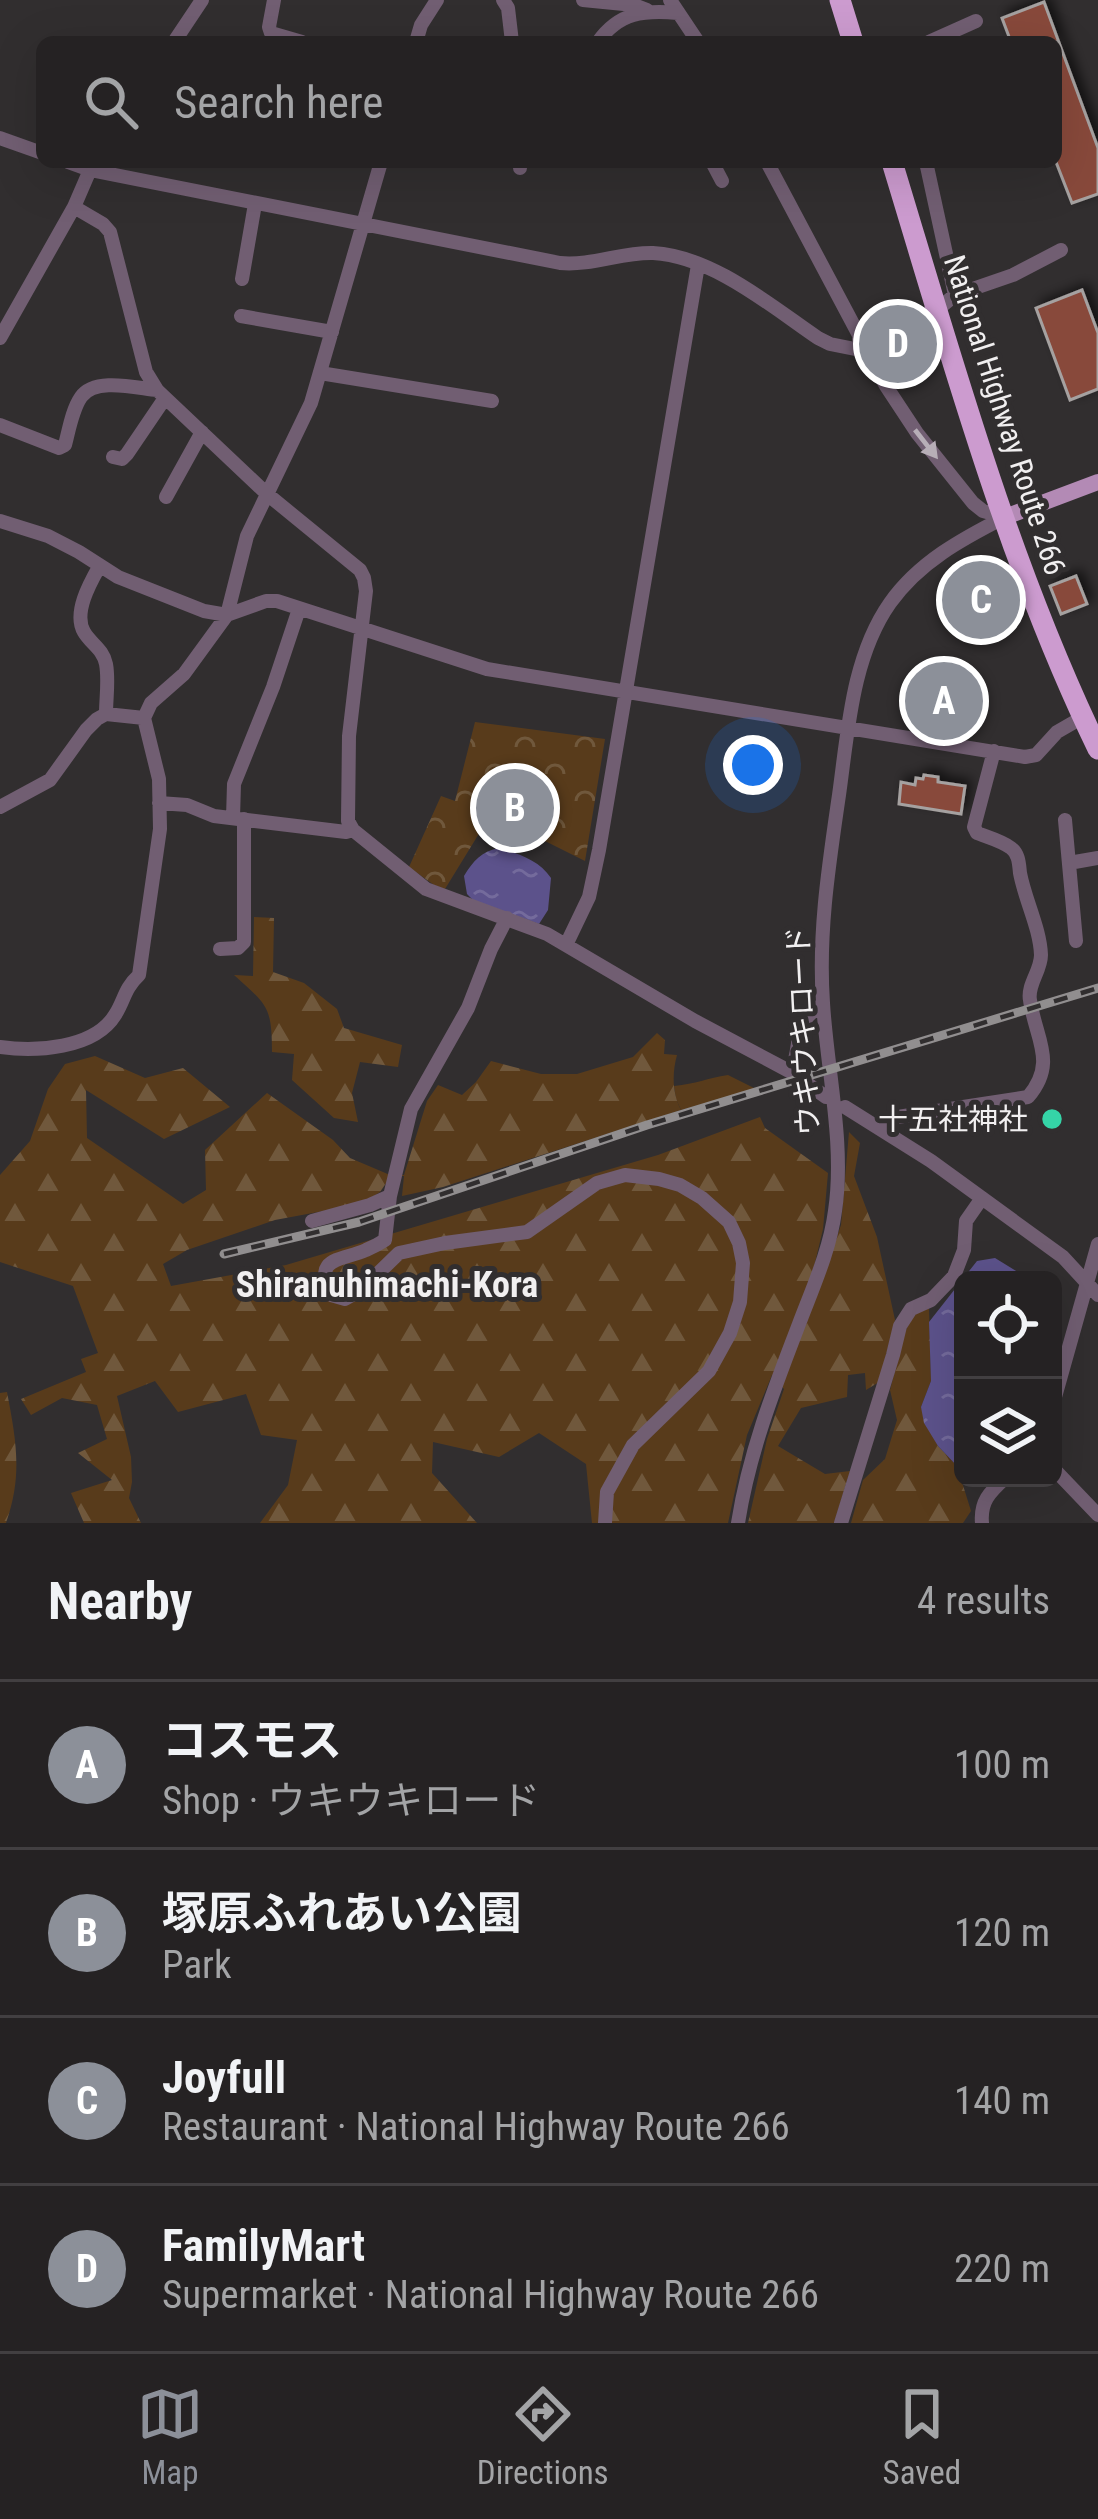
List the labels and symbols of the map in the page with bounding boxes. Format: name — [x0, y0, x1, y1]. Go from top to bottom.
street label: National Highway Route 266 — [937, 251, 1073, 579]
pin: D — [859, 299, 937, 389]
one-way arrow — [913, 428, 938, 459]
pin: C — [942, 555, 1020, 645]
pin: A — [905, 656, 983, 746]
your location — [723, 735, 783, 795]
pin: B — [476, 763, 554, 853]
street label: ウキウキロード — [780, 925, 826, 1137]
place label: 十五社神社 — [878, 1102, 1028, 1137]
marker: 十五社神社 — [1039, 1106, 1065, 1132]
district label: Shiranuhimachi-Kora — [236, 1264, 538, 1306]

